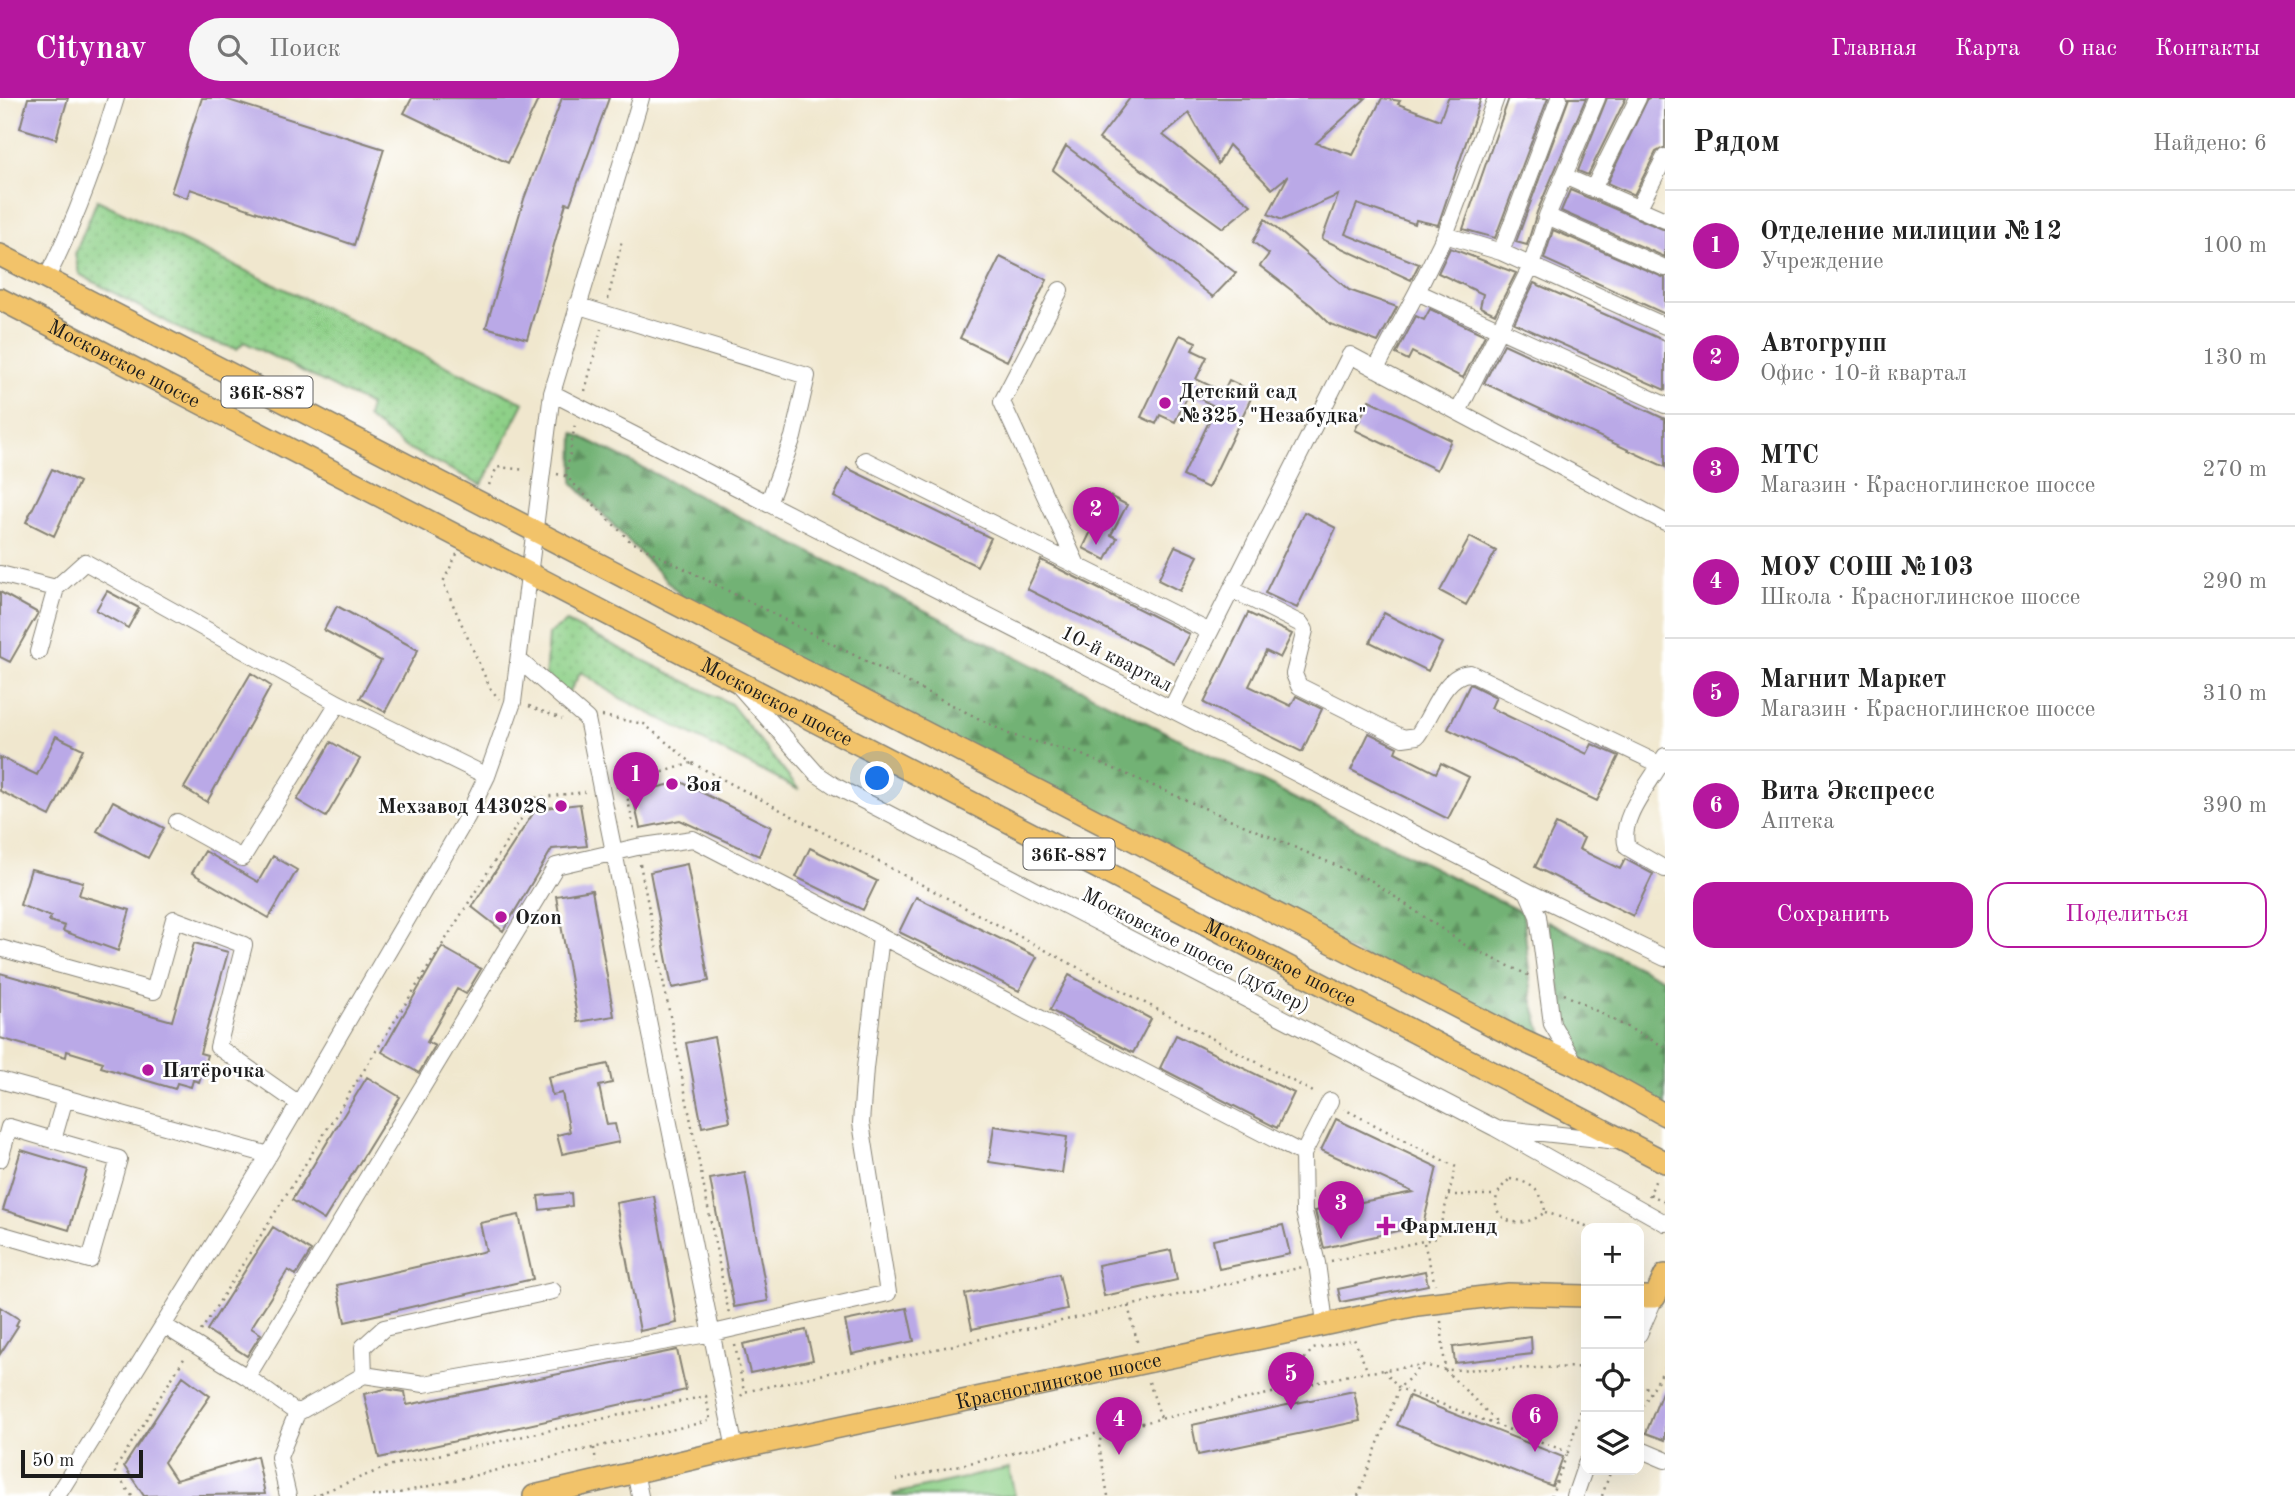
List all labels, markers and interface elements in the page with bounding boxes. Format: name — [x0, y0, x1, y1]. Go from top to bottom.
search box — [189, 18, 679, 81]
icon: search — [213, 30, 251, 68]
text: Citynav — [35, 33, 147, 66]
text: Поиск — [269, 36, 341, 62]
text: Главная — [1831, 37, 1917, 61]
text: Карта — [1955, 37, 2020, 61]
text: О нас — [2058, 37, 2117, 61]
text: Контакты — [2155, 37, 2260, 61]
text: Рядом — [1693, 128, 1780, 158]
text: Найдено: 6 — [2153, 132, 2267, 155]
text: Отделение милиции №12 — [1760, 219, 2062, 245]
text: 1 — [1709, 234, 1723, 257]
text: 100 m — [2202, 234, 2267, 257]
text: Учреждение — [1760, 250, 1884, 273]
street label: Московское шоссе — [44, 317, 203, 413]
text: Автогрупп — [1760, 331, 1887, 357]
text: 2 — [1709, 346, 1723, 369]
text: 130 m — [2202, 346, 2267, 369]
text: Офис · 10-й квартал — [1760, 362, 1967, 385]
road number: 36К-887 — [222, 376, 312, 408]
place label: Детский сад №325, "Незабудка" — [1179, 382, 1367, 427]
marker: Детский сад №325, "Незабудка" — [1157, 395, 1173, 411]
text: МТС — [1760, 443, 1819, 469]
text: 3 — [1709, 458, 1723, 481]
text: 270 m — [2202, 458, 2267, 481]
text: Магазин · Красноглинское шоссе — [1760, 474, 2095, 497]
pin: 2 — [1073, 487, 1119, 545]
text: МОУ СОШ №103 — [1760, 555, 1974, 581]
text: 4 — [1709, 570, 1723, 593]
text: 290 m — [2202, 570, 2267, 593]
text: Школа · Красноглинское шоссе — [1760, 586, 2080, 609]
street label: 10-й квартал — [1057, 622, 1175, 696]
street label: Московское шоссе — [697, 655, 856, 751]
text: Магнит Маркет — [1760, 667, 1946, 693]
text: 5 — [1709, 682, 1723, 705]
text: 310 m — [2202, 682, 2267, 705]
text: Магазин · Красноглинское шоссе — [1760, 698, 2095, 721]
pin: 1 — [613, 752, 659, 810]
your location — [860, 761, 894, 795]
place label: Зоя — [686, 775, 721, 796]
marker: Зоя — [664, 776, 680, 792]
text: Вита Экспресс — [1760, 779, 1935, 805]
text: 6 — [1709, 794, 1723, 817]
text: 390 m — [2202, 794, 2267, 817]
place label: Мехзавод 443028 — [378, 797, 547, 818]
marker: Мехзавод 443028 — [553, 798, 569, 814]
text: Аптека — [1760, 810, 1835, 833]
road number: 36К-887 — [1024, 838, 1114, 870]
street label: Московское шоссе (дублер) — [1078, 881, 1314, 1019]
button: Сохранить — [1693, 882, 1973, 948]
button: Поделиться — [1987, 882, 2267, 948]
place label: Ozon — [515, 908, 562, 929]
marker: Ozon — [493, 909, 509, 925]
street label: Московское шоссе — [1199, 913, 1361, 1011]
place label: Пятёрочка — [162, 1061, 265, 1082]
marker: Пятёрочка — [140, 1062, 156, 1078]
pin: 3 — [1318, 1181, 1364, 1239]
place label: Фармленд — [1400, 1217, 1497, 1238]
marker: Фармленд — [1378, 1218, 1394, 1234]
map controls — [1581, 1223, 1644, 1475]
button: + — [1581, 1223, 1644, 1286]
button: − — [1581, 1286, 1644, 1349]
button: locate — [1581, 1349, 1644, 1412]
street label: Красноглинское шоссе — [954, 1350, 1164, 1414]
pin: 5 — [1268, 1352, 1314, 1410]
pin: 6 — [1512, 1394, 1558, 1452]
pin: 4 — [1096, 1397, 1142, 1455]
button: layers — [1581, 1412, 1644, 1475]
scale bar — [21, 1447, 144, 1479]
text: 50 m — [32, 1452, 74, 1471]

